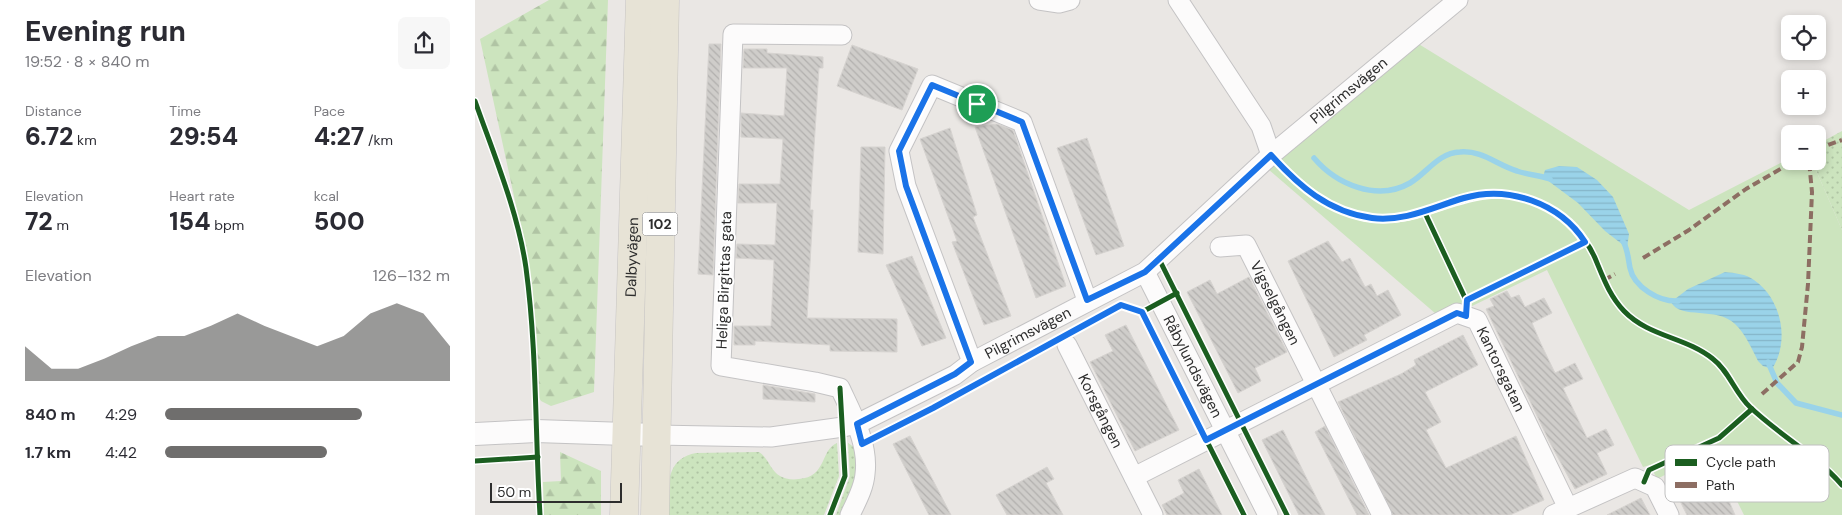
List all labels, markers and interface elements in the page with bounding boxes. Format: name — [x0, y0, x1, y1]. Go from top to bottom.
text: Evening run — [25, 13, 186, 50]
map controls — [1781, 15, 1826, 170]
button: locate — [1781, 15, 1826, 60]
button: share — [398, 17, 450, 69]
text: 19:52 · 8 × 840 m — [25, 51, 150, 72]
street label: Pilgrimsvägen — [1306, 53, 1392, 128]
button: + — [1781, 70, 1826, 115]
pin — [956, 83, 998, 125]
icon: arrive — [963, 90, 991, 118]
text: Distance — [25, 102, 82, 120]
text: Time — [169, 102, 201, 120]
text: Pace — [314, 102, 345, 120]
text: 6.72 — [25, 120, 73, 153]
text: 29:54 — [169, 120, 238, 153]
text: 4:27 — [314, 120, 364, 153]
button: − — [1781, 125, 1826, 170]
text: km — [73, 131, 97, 149]
text: /km — [364, 131, 393, 149]
text: Elevation — [25, 187, 83, 205]
text: Heart rate — [169, 187, 235, 205]
text: kcal — [314, 187, 339, 205]
text: 72 — [25, 205, 53, 238]
text: 154 — [169, 205, 211, 238]
text: 500 — [314, 205, 365, 238]
street label: Heliga Birgittas gata — [712, 211, 736, 349]
road number: 102 — [643, 212, 677, 235]
text: m — [53, 216, 69, 234]
text: bpm — [211, 216, 244, 234]
street label: Dalbyvägen — [621, 217, 643, 297]
street label: Vigselgången — [1246, 257, 1305, 349]
text: Elevation — [25, 265, 92, 286]
text: 126–132 m — [373, 265, 450, 286]
street label: Pilgrimsvägen — [981, 302, 1075, 364]
street label: Råbylundsvägen — [1159, 312, 1227, 421]
street label: Kantorsgatan — [1472, 323, 1530, 415]
street label: Korsgången — [1073, 371, 1128, 452]
text: 840 m — [25, 404, 76, 425]
text: 4:29 — [105, 404, 137, 425]
text: 1.7 km — [25, 442, 71, 463]
text: 4:42 — [105, 442, 137, 463]
legend — [1665, 445, 1829, 502]
text: Cycle path — [1706, 453, 1776, 471]
text: Path — [1706, 476, 1735, 494]
scale bar — [490, 480, 623, 503]
text: 50 m — [497, 483, 531, 501]

